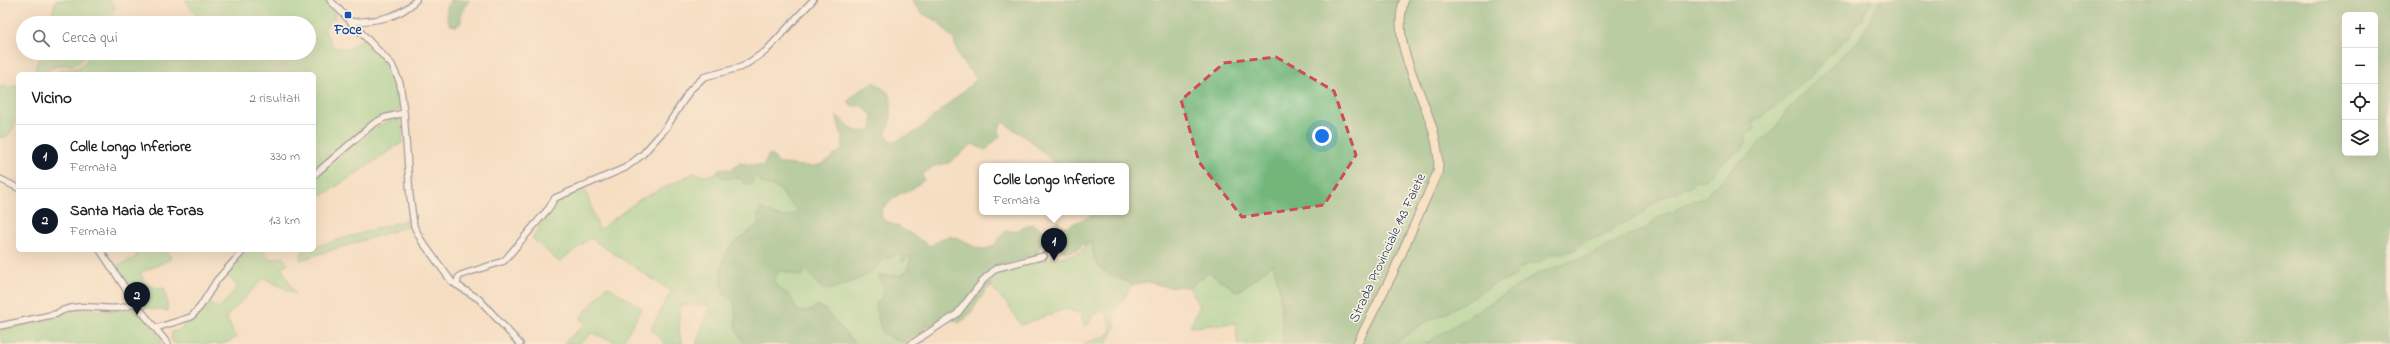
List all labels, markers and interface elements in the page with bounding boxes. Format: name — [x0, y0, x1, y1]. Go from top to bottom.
marker: Foce — [343, 10, 353, 20]
map controls — [2342, 12, 2378, 156]
button: + — [2342, 12, 2378, 48]
search box — [16, 16, 316, 60]
place label: Foce — [333, 20, 363, 41]
icon: search — [30, 27, 52, 49]
text: Cerca qui — [62, 27, 118, 49]
button: − — [2342, 48, 2378, 84]
button: locate — [2342, 84, 2378, 120]
text: Vicino — [32, 86, 72, 111]
text: 2 risultati — [250, 89, 300, 108]
button: layers — [2342, 120, 2378, 156]
your location — [1312, 126, 1332, 146]
text: Colle Longo Inferiore — [70, 136, 191, 158]
text: 1 — [43, 147, 47, 166]
text: 330 m — [270, 147, 300, 166]
text: Fermata — [70, 158, 117, 177]
popup — [979, 163, 1129, 215]
text: Colle Longo Inferiore — [993, 169, 1115, 191]
street label: Strada Provinciale 143 Faiete — [1344, 169, 1432, 326]
text: Fermata — [993, 191, 1040, 210]
text: Santa Maria de Foras — [70, 200, 204, 222]
text: 2 — [42, 211, 48, 230]
text: 1.3 km — [269, 211, 300, 230]
text: Fermata — [70, 222, 117, 241]
pin: 1 — [1041, 228, 1067, 261]
pin: 2 — [124, 282, 150, 315]

